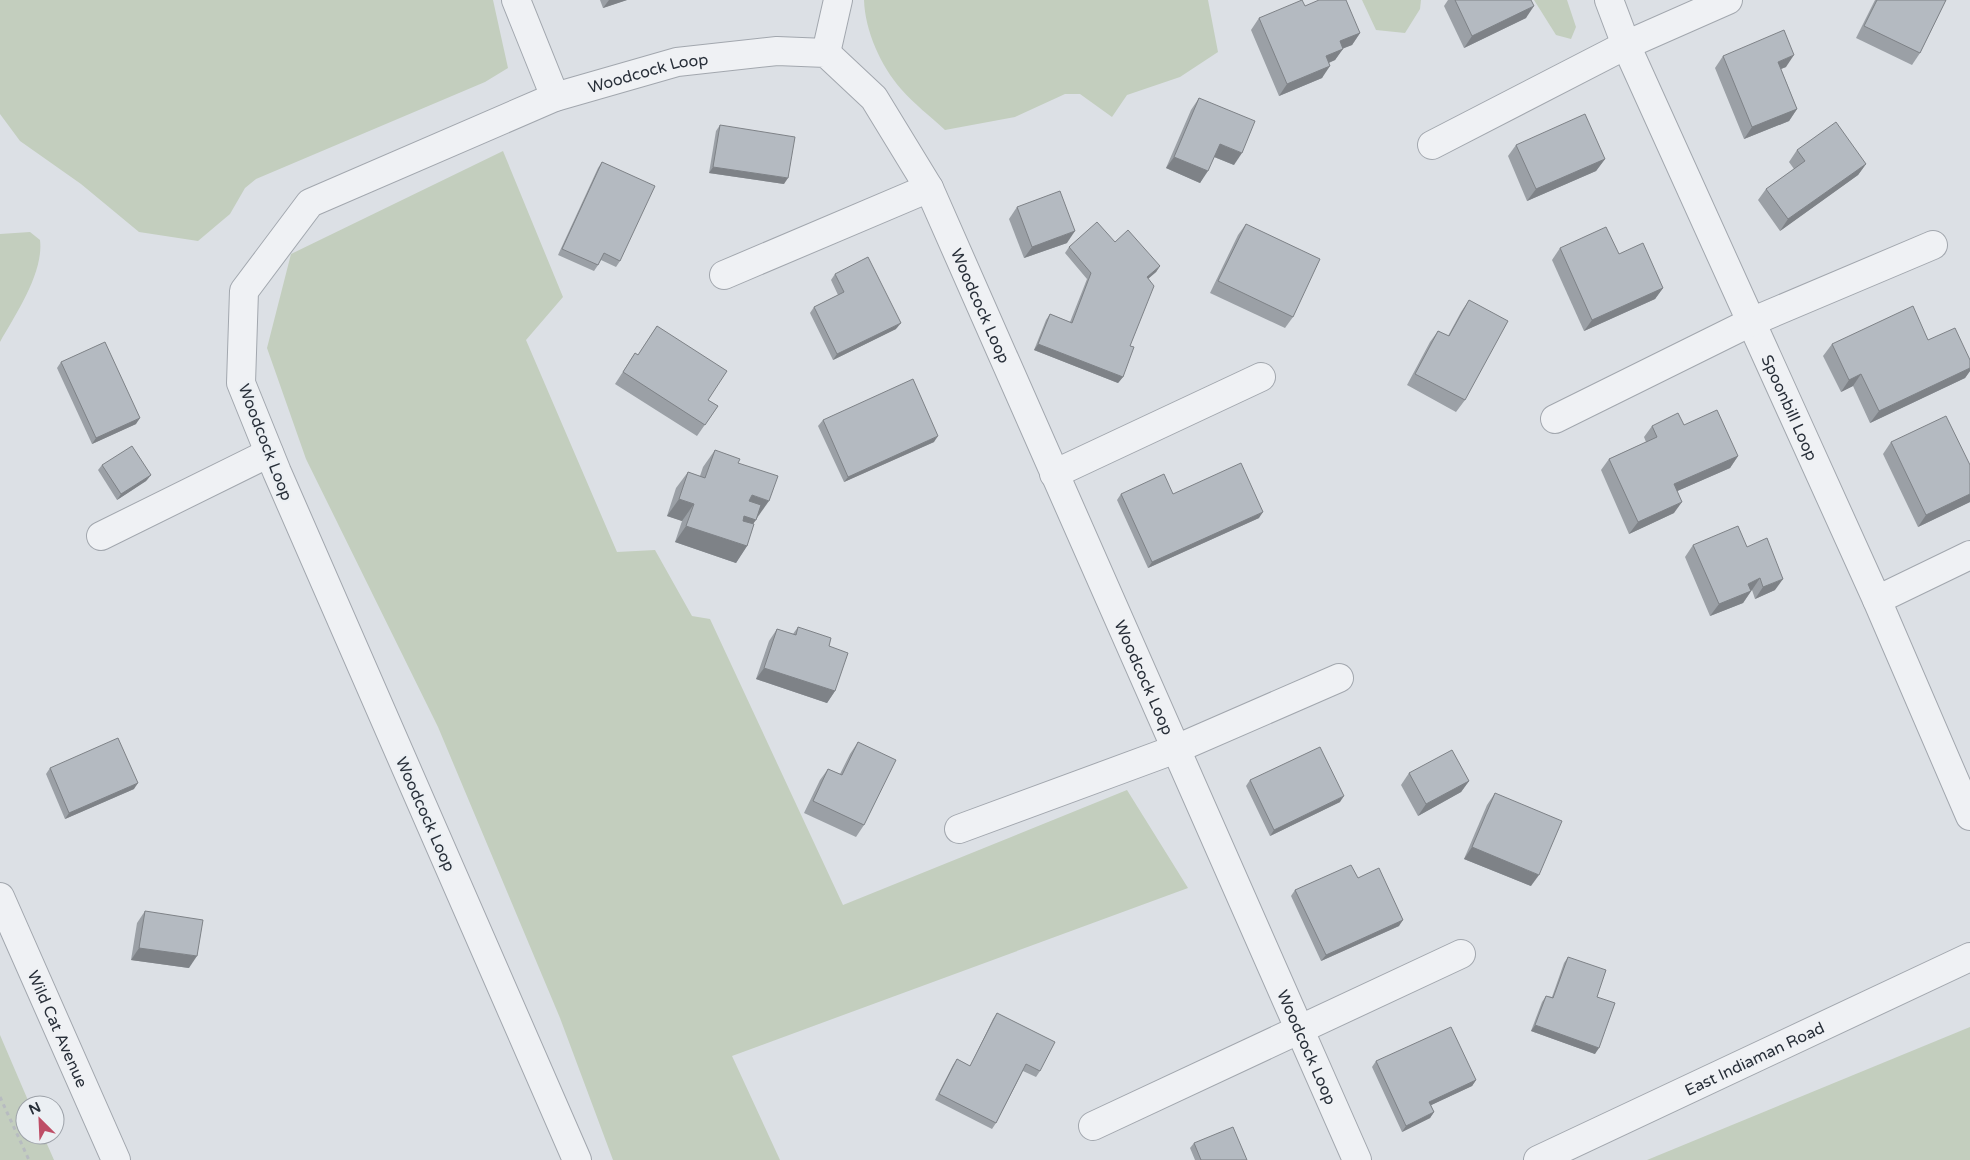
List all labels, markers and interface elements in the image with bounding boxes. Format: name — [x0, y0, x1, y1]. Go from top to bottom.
street label: Woodcock Loop — [586, 50, 709, 98]
street label: Woodcock Loop — [946, 246, 1014, 367]
street label: Spoonbill Loop — [1756, 352, 1822, 464]
street label: Woodcock Loop — [234, 381, 297, 504]
street label: Woodcock Loop — [1109, 617, 1178, 738]
street label: Woodcock Loop — [391, 754, 459, 875]
street label: Wild Cat Avenue — [23, 968, 92, 1091]
street label: Woodcock Loop — [1272, 987, 1340, 1108]
street label: East Indiaman Road — [1682, 1018, 1828, 1101]
north arrow — [15, 1095, 65, 1145]
text: N — [26, 1099, 44, 1119]

